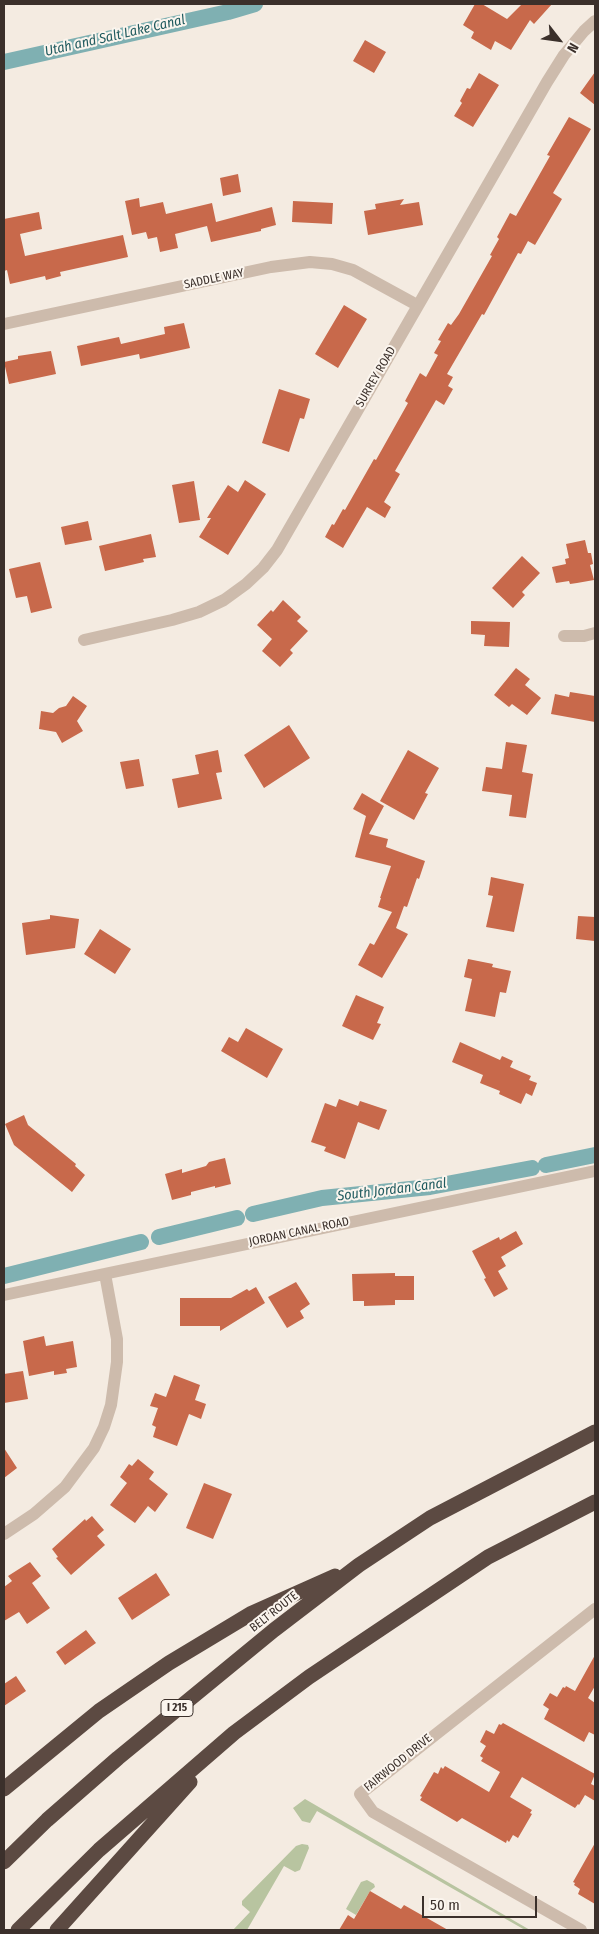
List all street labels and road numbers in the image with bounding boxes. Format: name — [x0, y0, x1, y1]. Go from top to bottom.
street label: SADDLE WAY — [183, 266, 245, 292]
street label: SURREY ROAD — [353, 344, 399, 410]
street label: JORDAN CANAL ROAD — [248, 1214, 350, 1250]
street label: BELT ROUTE — [247, 1589, 301, 1635]
road number: I 215 — [161, 1700, 193, 1716]
street label: FAIRWOOD DRIVE — [361, 1731, 435, 1795]

